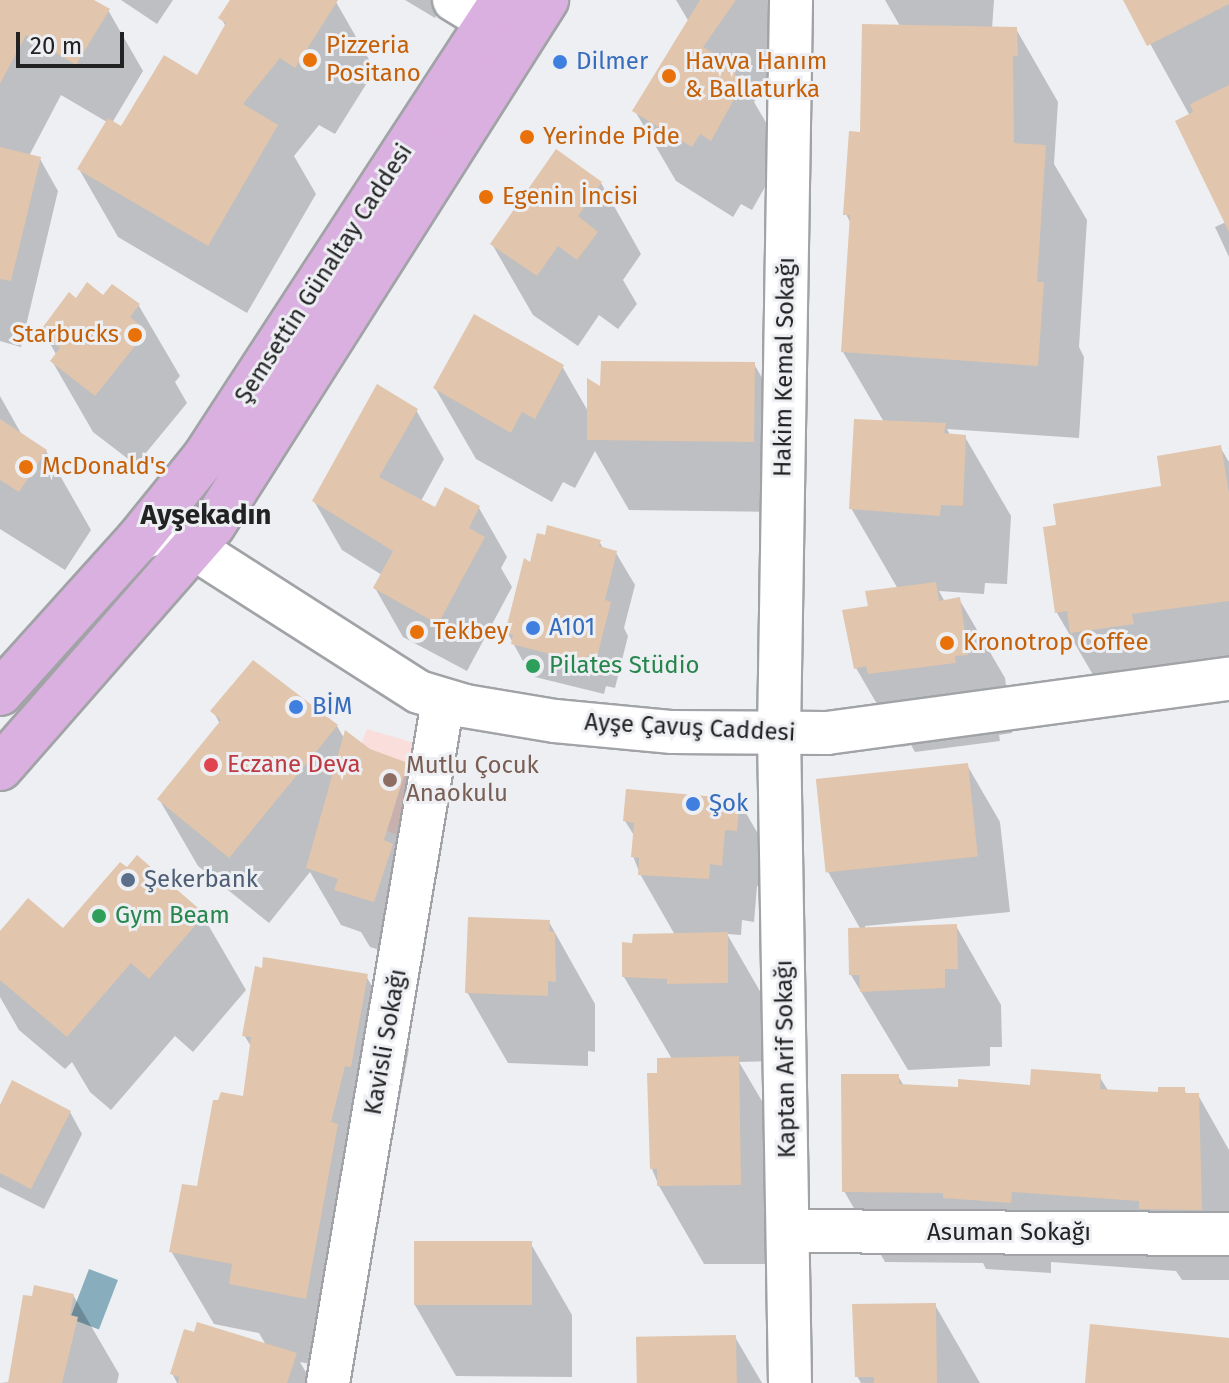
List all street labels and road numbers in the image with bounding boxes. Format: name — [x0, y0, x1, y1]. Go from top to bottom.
street label: Şemsettin Günaltay Caddesi — [229, 139, 419, 409]
street label: Hakim Kemal Sokağı — [769, 257, 801, 477]
street label: Ayşe Çavuş Caddesi — [584, 708, 796, 748]
street label: Kaptan Arif Sokağı — [770, 959, 802, 1159]
street label: Kavisli Sokağı — [359, 967, 413, 1117]
street label: Asuman Sokağı — [927, 1219, 1091, 1247]

